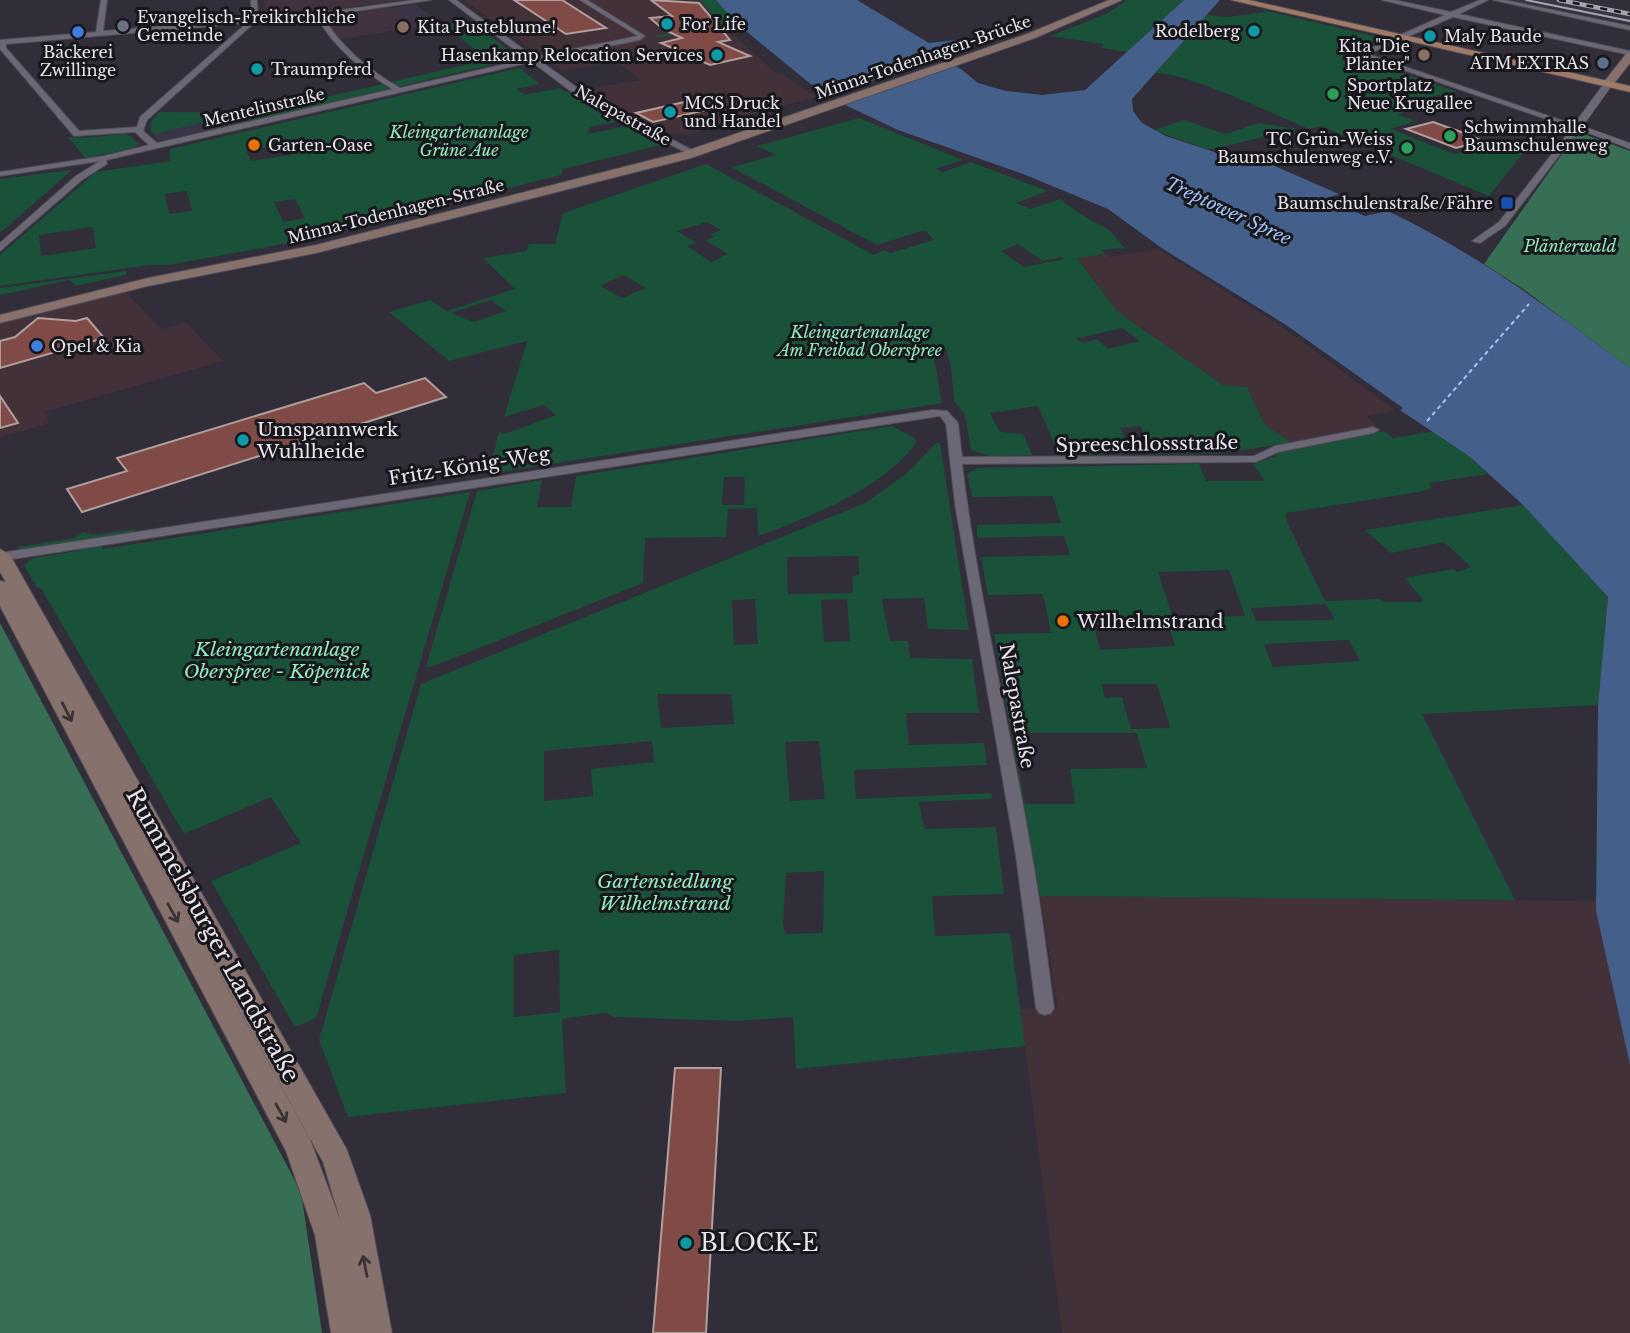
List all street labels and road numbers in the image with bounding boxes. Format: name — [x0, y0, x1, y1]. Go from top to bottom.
street label: Minna-Todenhagen-Brücke — [812, 11, 1034, 103]
street label: Nalepastraße — [571, 80, 675, 150]
street label: Mentelinstraße — [201, 83, 327, 131]
street label: Minna-Todenhagen-Straße — [286, 174, 506, 248]
street label: Spreeschlossstraße — [1055, 431, 1239, 457]
street label: Fritz-König-Weg — [387, 442, 552, 490]
street label: Nalepastraße — [995, 642, 1039, 770]
street label: Rummelsburger Landstraße — [120, 783, 306, 1087]

